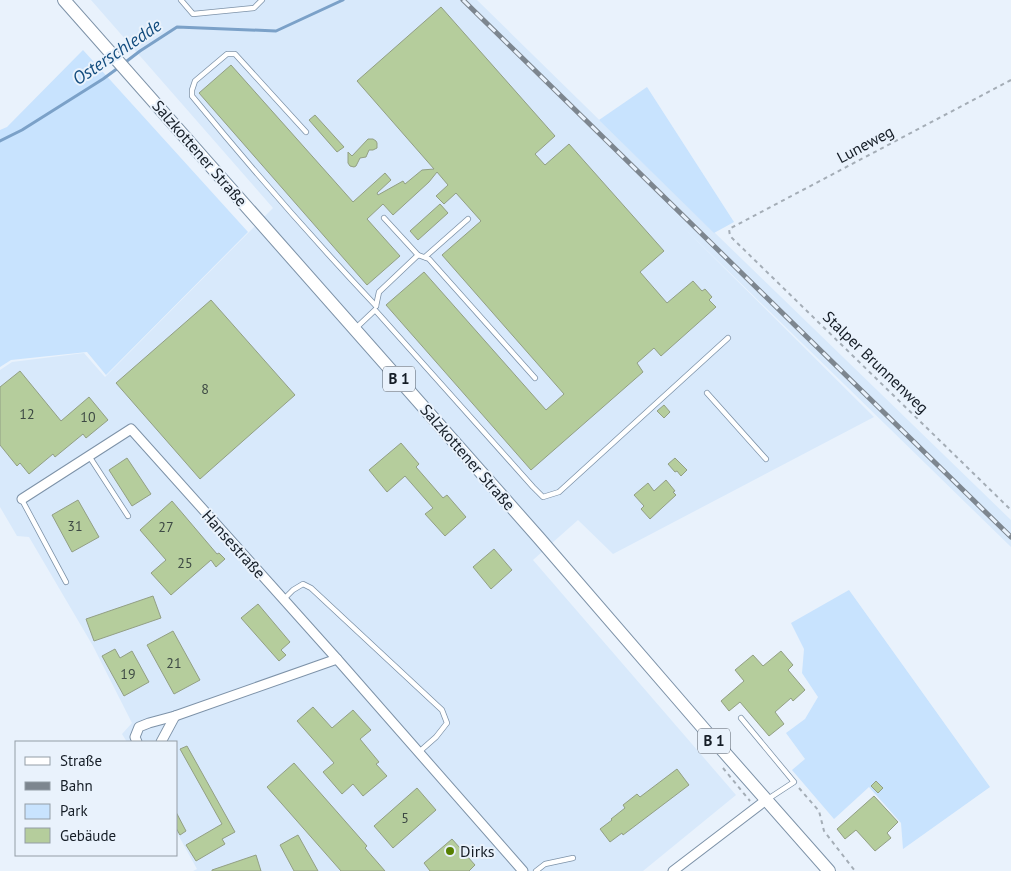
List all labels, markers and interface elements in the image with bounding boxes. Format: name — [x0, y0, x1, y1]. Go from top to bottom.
water label: Osterschledde — [68, 13, 166, 90]
street label: Salzkottener Straße — [148, 96, 252, 210]
street label: Luneweg — [833, 121, 897, 167]
street label: Stalper Brunnenweg — [819, 307, 933, 417]
road number: B 1 — [383, 366, 415, 392]
house number: 8 — [201, 380, 209, 398]
street label: Salzkottener Straße — [416, 400, 520, 514]
house number: 12 — [19, 405, 35, 423]
house number: 10 — [80, 408, 96, 426]
street label: Hansestraße — [198, 506, 270, 582]
house number: 31 — [67, 517, 83, 535]
house number: 27 — [158, 518, 174, 536]
house number: 25 — [177, 554, 193, 572]
house number: 21 — [166, 654, 182, 672]
house number: 19 — [120, 665, 136, 683]
road number: B 1 — [698, 728, 730, 754]
legend — [15, 741, 178, 856]
text: Straße — [60, 751, 102, 770]
text: Bahn — [60, 776, 93, 795]
text: Park — [60, 801, 88, 820]
house number: 5 — [401, 809, 409, 827]
text: Gebäude — [60, 826, 116, 845]
place label: Dirks — [460, 841, 495, 861]
marker: Dirks — [444, 845, 456, 857]

